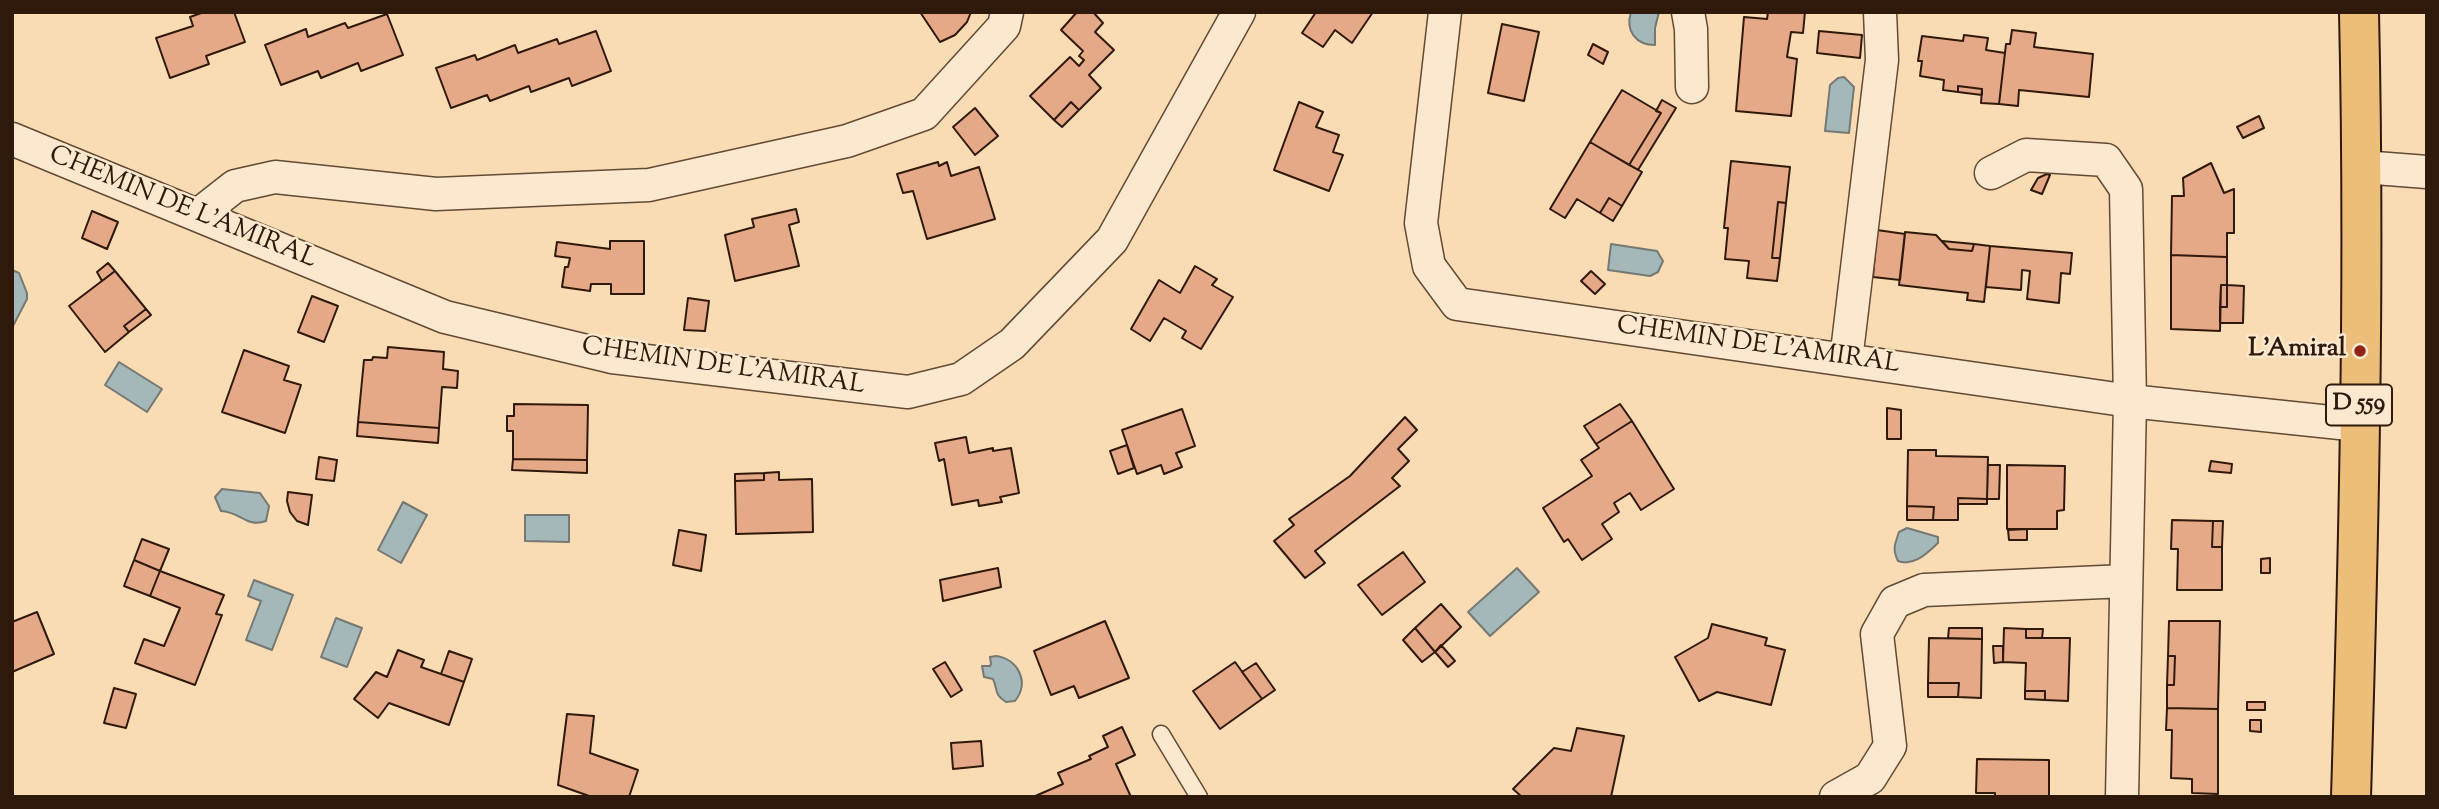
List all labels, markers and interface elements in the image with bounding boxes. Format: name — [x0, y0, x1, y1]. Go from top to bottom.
street label: CHEMIN DE L'AMIRAL — [44, 141, 320, 277]
street label: CHEMIN DE L'AMIRAL — [1614, 312, 1902, 382]
street label: CHEMIN DE L'AMIRAL — [579, 333, 867, 403]
place label: L'Amiral — [2248, 335, 2346, 367]
marker: L'Amiral — [2352, 343, 2368, 359]
road number: D 559 — [2326, 384, 2392, 426]

